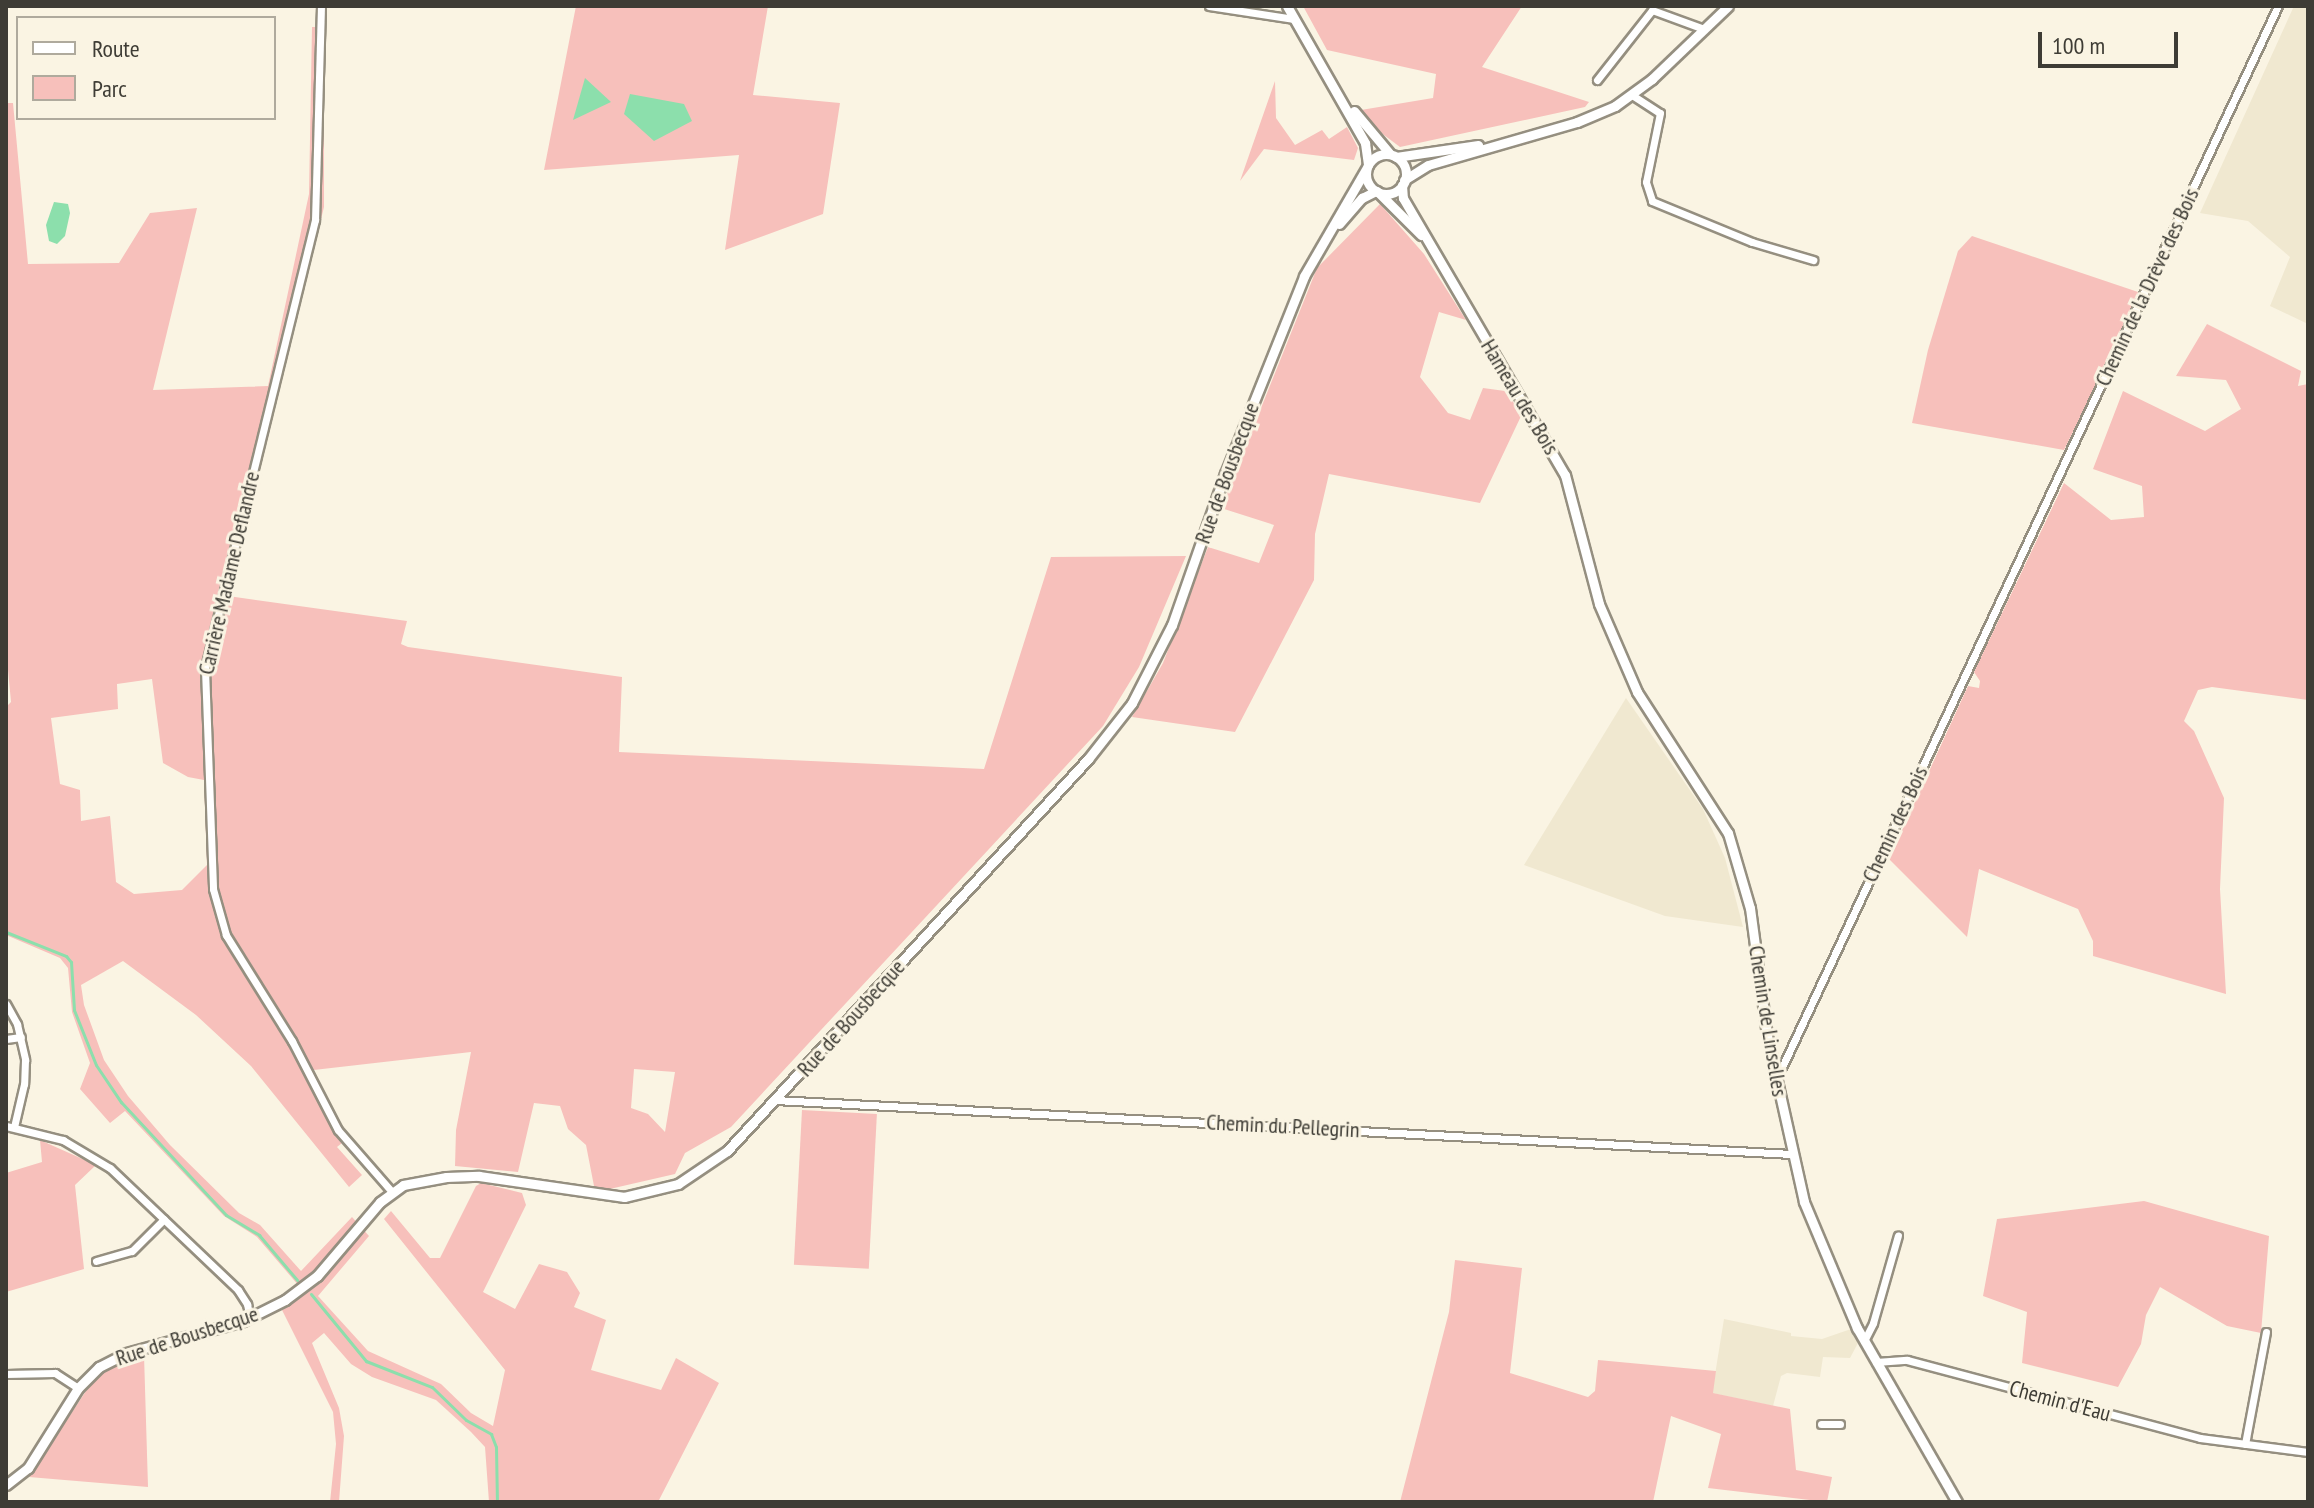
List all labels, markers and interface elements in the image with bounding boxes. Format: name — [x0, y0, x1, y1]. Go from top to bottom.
legend — [16, 16, 276, 120]
scale bar — [2042, 16, 2182, 66]
text: 100 m — [2052, 30, 2105, 61]
text: Route — [92, 33, 140, 64]
text: Parc — [92, 73, 127, 104]
street label: Chemin de la Drève des Bois — [2090, 184, 2204, 390]
street label: Hameau des Bois — [1475, 335, 1565, 459]
street label: Rue de Bousbecque — [1189, 399, 1265, 547]
street label: Carrière Madame Deflandre — [193, 469, 265, 677]
street label: Chemin des Bois — [1857, 762, 1933, 886]
street label: Chemin de Linselles — [1743, 944, 1793, 1098]
street label: Rue de Bousbecque — [792, 954, 910, 1082]
street label: Chemin du Pellegrin — [1206, 1109, 1360, 1143]
street label: Rue de Bousbecque — [113, 1301, 261, 1371]
street label: Chemin d'Eau — [2007, 1375, 2113, 1427]

